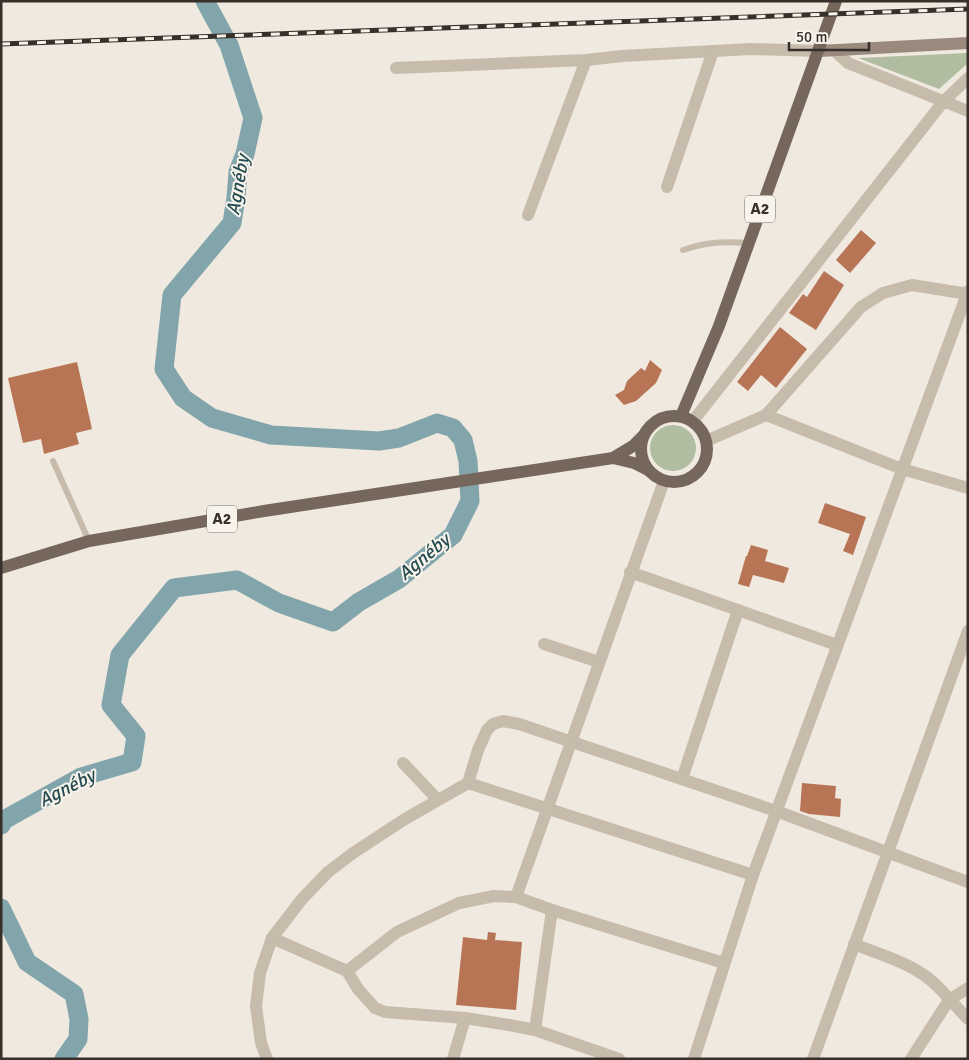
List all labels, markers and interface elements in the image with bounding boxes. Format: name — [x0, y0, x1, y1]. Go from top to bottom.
scale bar — [789, 20, 869, 52]
text: 50 m — [796, 28, 827, 46]
water label: Agnéby — [221, 151, 255, 217]
road number: A2 — [745, 195, 775, 222]
road number: A2 — [207, 506, 237, 532]
water label: Agnéby — [393, 527, 456, 586]
water label: Agnéby — [35, 763, 101, 812]

